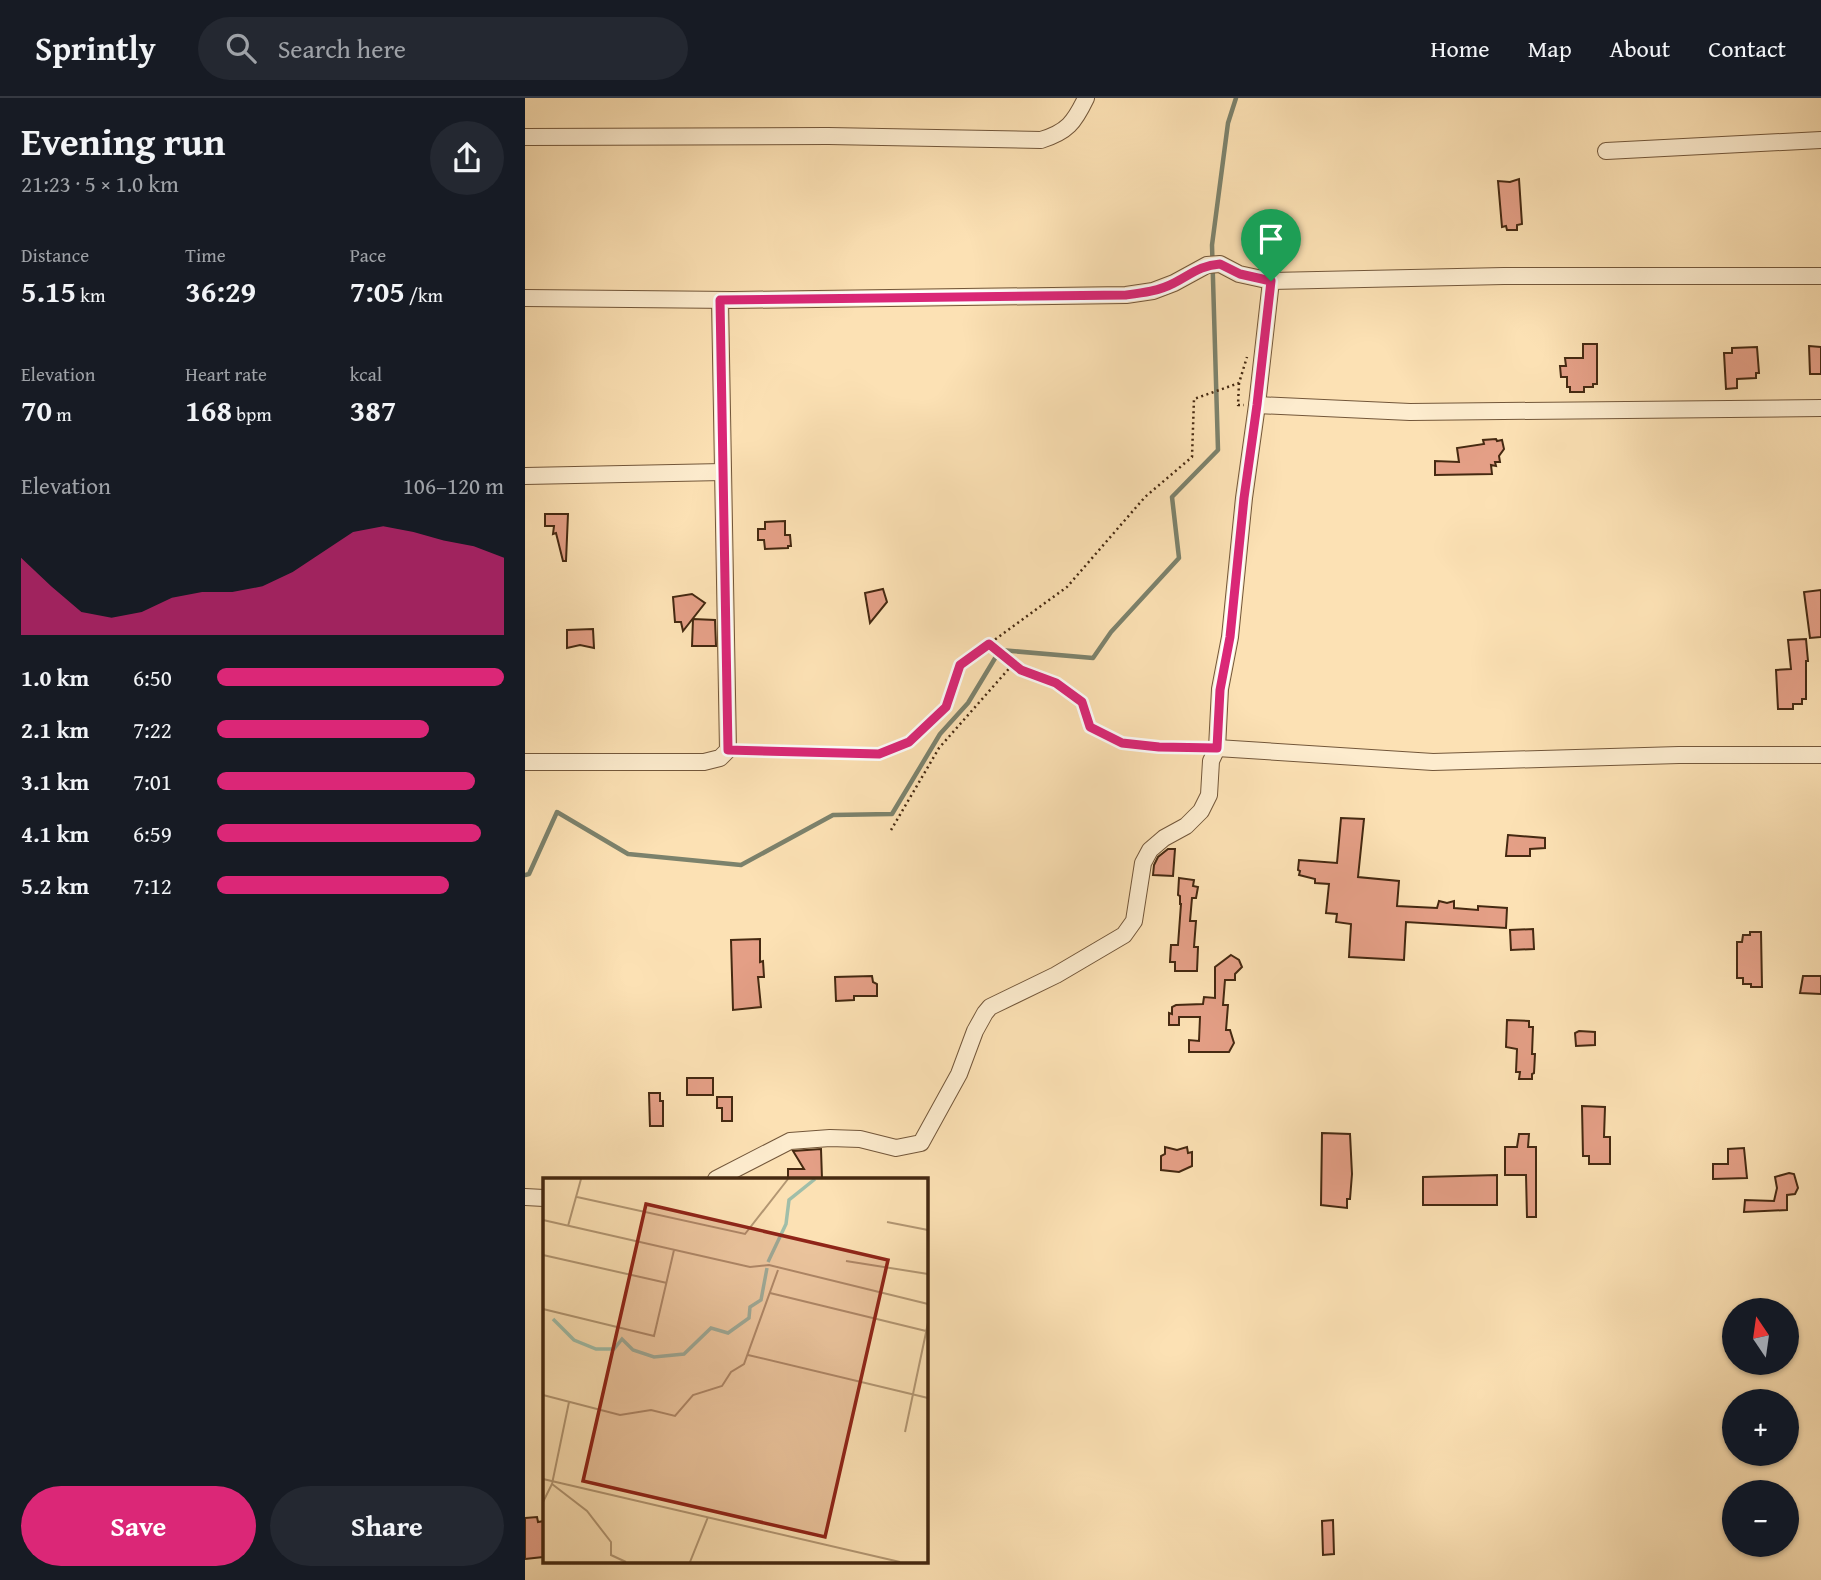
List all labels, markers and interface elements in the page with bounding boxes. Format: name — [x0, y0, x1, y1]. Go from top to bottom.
search box — [198, 17, 688, 80]
text: Sprintly — [35, 24, 156, 72]
icon: search — [222, 29, 260, 67]
text: Search here — [278, 29, 406, 68]
text: Home — [1431, 31, 1490, 66]
text: Map — [1528, 31, 1572, 66]
text: About — [1610, 31, 1670, 66]
text: Contact — [1708, 31, 1786, 66]
text: Evening run — [21, 113, 225, 169]
button: share — [430, 121, 504, 195]
text: 21:23 · 5 × 1.0 km — [21, 167, 179, 200]
pin — [1241, 209, 1301, 281]
icon: arrive — [1252, 220, 1290, 258]
text: Distance — [21, 241, 89, 269]
text: Time — [185, 241, 226, 269]
text: Pace — [350, 241, 386, 269]
text: 5.15 — [21, 269, 76, 313]
text: 36:29 — [185, 269, 256, 313]
text: 7:05 — [350, 269, 405, 313]
text: km — [76, 281, 105, 309]
text: /km — [405, 281, 443, 309]
text: Elevation — [21, 360, 95, 388]
text: Heart rate — [185, 360, 267, 388]
text: kcal — [350, 360, 382, 388]
text: 70 — [21, 388, 52, 432]
text: 168 — [185, 388, 232, 432]
text: 387 — [350, 388, 396, 432]
text: m — [52, 400, 72, 428]
text: bpm — [232, 400, 272, 428]
text: Elevation — [21, 469, 111, 502]
text: 106–120 m — [403, 469, 504, 502]
text: 1.0 km — [21, 661, 89, 694]
text: 6:50 — [133, 661, 172, 694]
text: 2.1 km — [21, 713, 89, 746]
text: 7:22 — [133, 713, 172, 746]
text: 3.1 km — [21, 765, 89, 798]
text: 7:01 — [133, 765, 172, 798]
text: 4.1 km — [21, 817, 89, 850]
text: 6:59 — [133, 817, 172, 850]
text: 5.2 km — [21, 869, 89, 902]
text: 7:12 — [133, 869, 172, 902]
inset map — [543, 1178, 927, 1562]
north arrow — [1722, 1298, 1799, 1376]
map controls — [1722, 1298, 1799, 1557]
button: + — [1722, 1389, 1799, 1466]
button: − — [1722, 1480, 1799, 1557]
button: Save — [21, 1486, 256, 1566]
button: Share — [270, 1486, 504, 1566]

